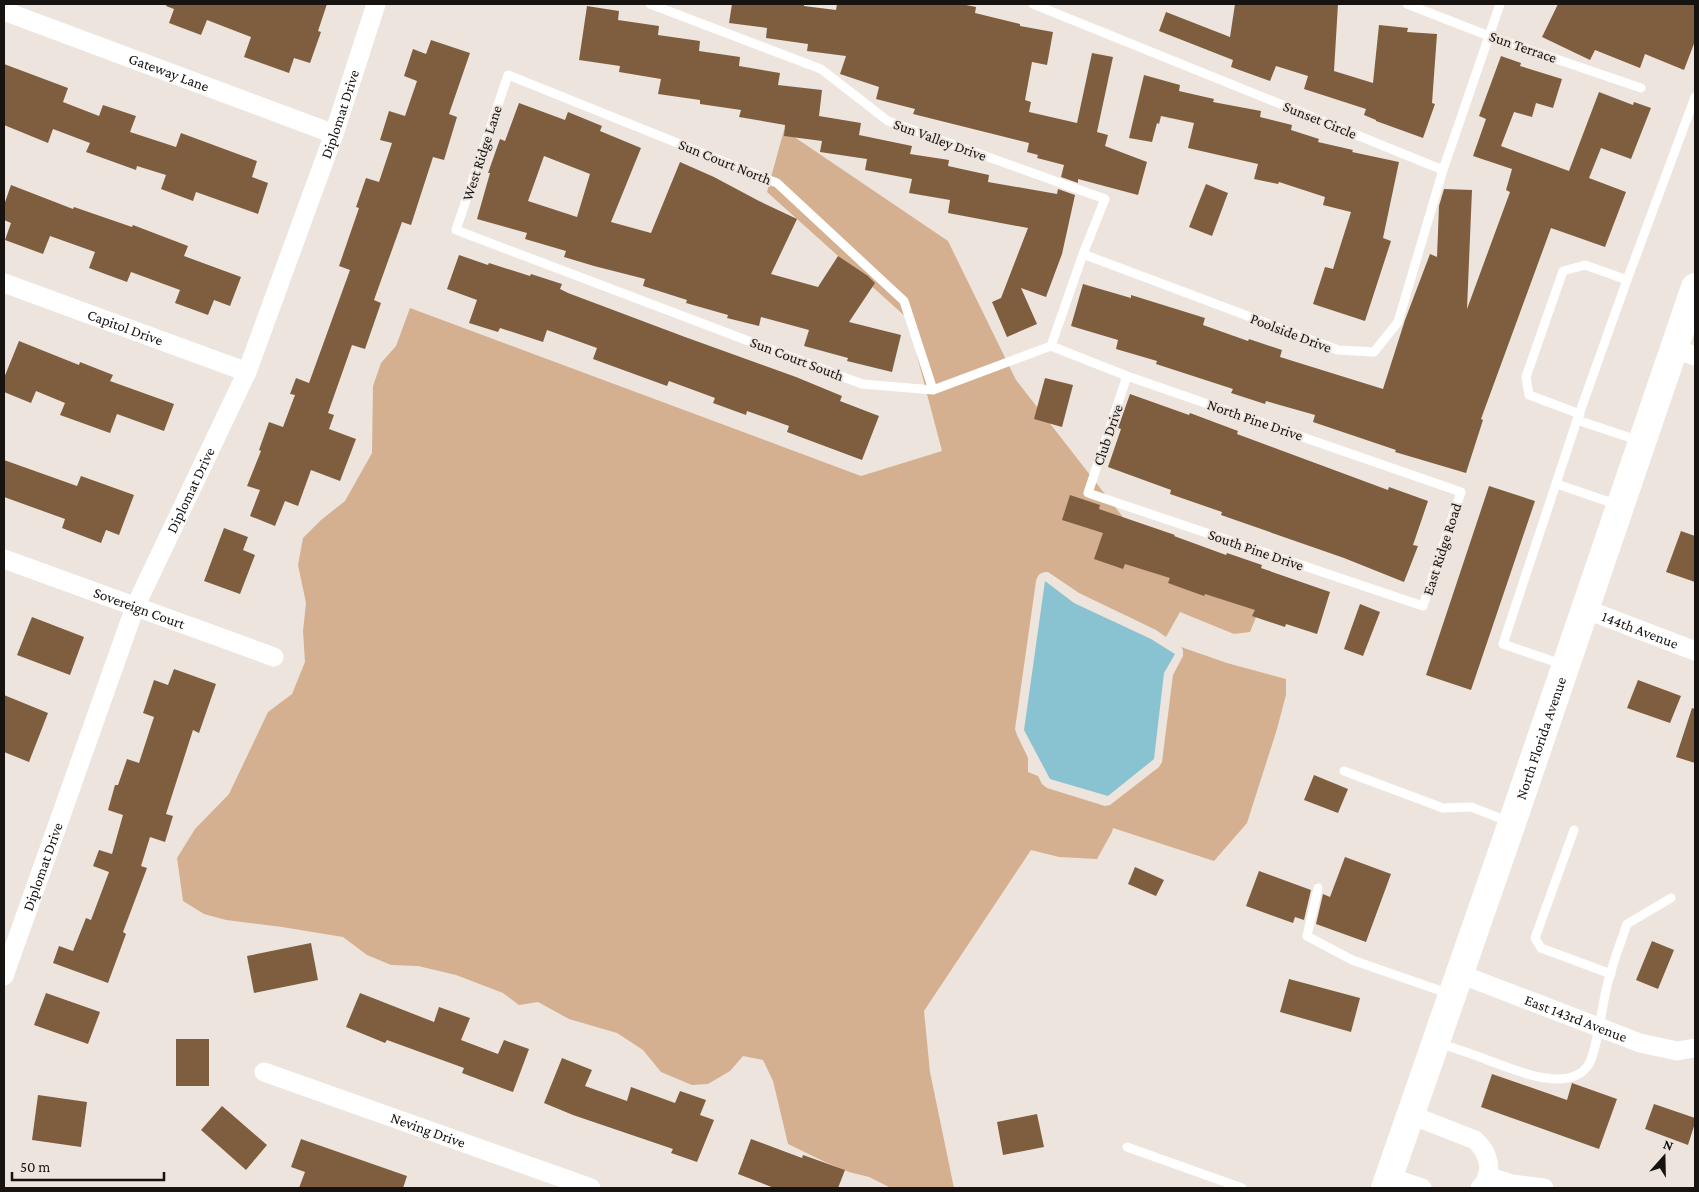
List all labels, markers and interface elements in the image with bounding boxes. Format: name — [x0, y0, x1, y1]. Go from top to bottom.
street label: Sun Terrace — [1487, 28, 1559, 66]
street label: Gateway Lane — [127, 50, 212, 95]
street label: Diplomat Drive — [318, 67, 362, 161]
street label: Sunset Circle — [1281, 98, 1359, 142]
street label: West Ridge Lane — [459, 103, 506, 203]
street label: Sun Valley Drive — [891, 116, 989, 165]
street label: Sun Court North — [676, 136, 774, 188]
street label: Capitol Drive — [85, 306, 166, 349]
street label: Poolside Drive — [1248, 310, 1334, 356]
street label: Sun Court South — [748, 334, 846, 384]
street label: North Pine Drive — [1205, 396, 1305, 444]
street label: Club Drive — [1090, 402, 1126, 468]
street label: Diplomat Drive — [164, 445, 218, 535]
street label: East Ridge Road — [1420, 501, 1465, 597]
street label: South Pine Drive — [1206, 526, 1306, 574]
street label: Sovereign Court — [91, 584, 188, 632]
street label: 144th Avenue — [1600, 608, 1681, 652]
street label: North Florida Avenue — [1513, 675, 1569, 802]
street label: Diplomat Drive — [20, 820, 66, 913]
street label: East 143rd Avenue — [1522, 992, 1630, 1045]
street label: Neving Drive — [389, 1110, 468, 1151]
north arrow — [1639, 1132, 1689, 1182]
text: N — [1661, 1136, 1676, 1154]
scale bar — [12, 1150, 165, 1182]
text: 50 m — [20, 1159, 50, 1175]

